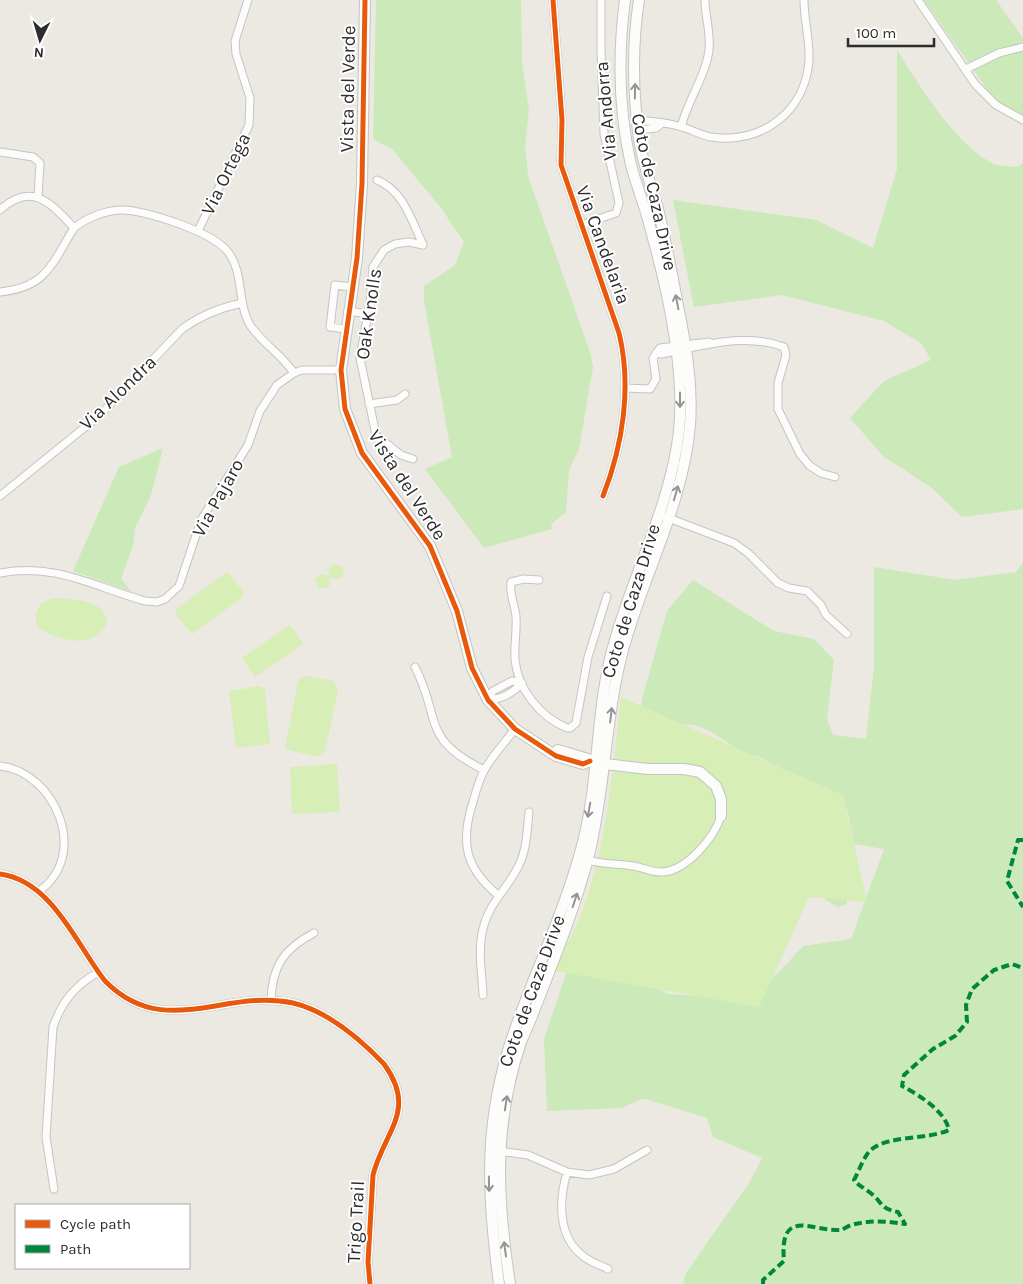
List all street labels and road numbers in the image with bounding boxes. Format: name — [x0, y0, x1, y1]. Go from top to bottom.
street label: Vista del Verde — [336, 25, 360, 153]
street label: Via Andorra — [591, 60, 621, 162]
street label: Coto de Caza Drive — [627, 111, 681, 273]
street label: Via Ortega — [197, 129, 255, 219]
street label: Via Candelaria — [571, 183, 635, 307]
street label: Oak Knolls — [352, 267, 386, 361]
street label: Via Alondra — [75, 351, 161, 435]
street label: Vista del Verde — [363, 426, 451, 544]
street label: Via Pajaro — [188, 455, 248, 541]
street label: Coto de Caza Drive — [597, 521, 665, 681]
street label: Coto de Caza Drive — [494, 912, 570, 1070]
street label: Trigo Trail — [343, 1180, 369, 1264]

